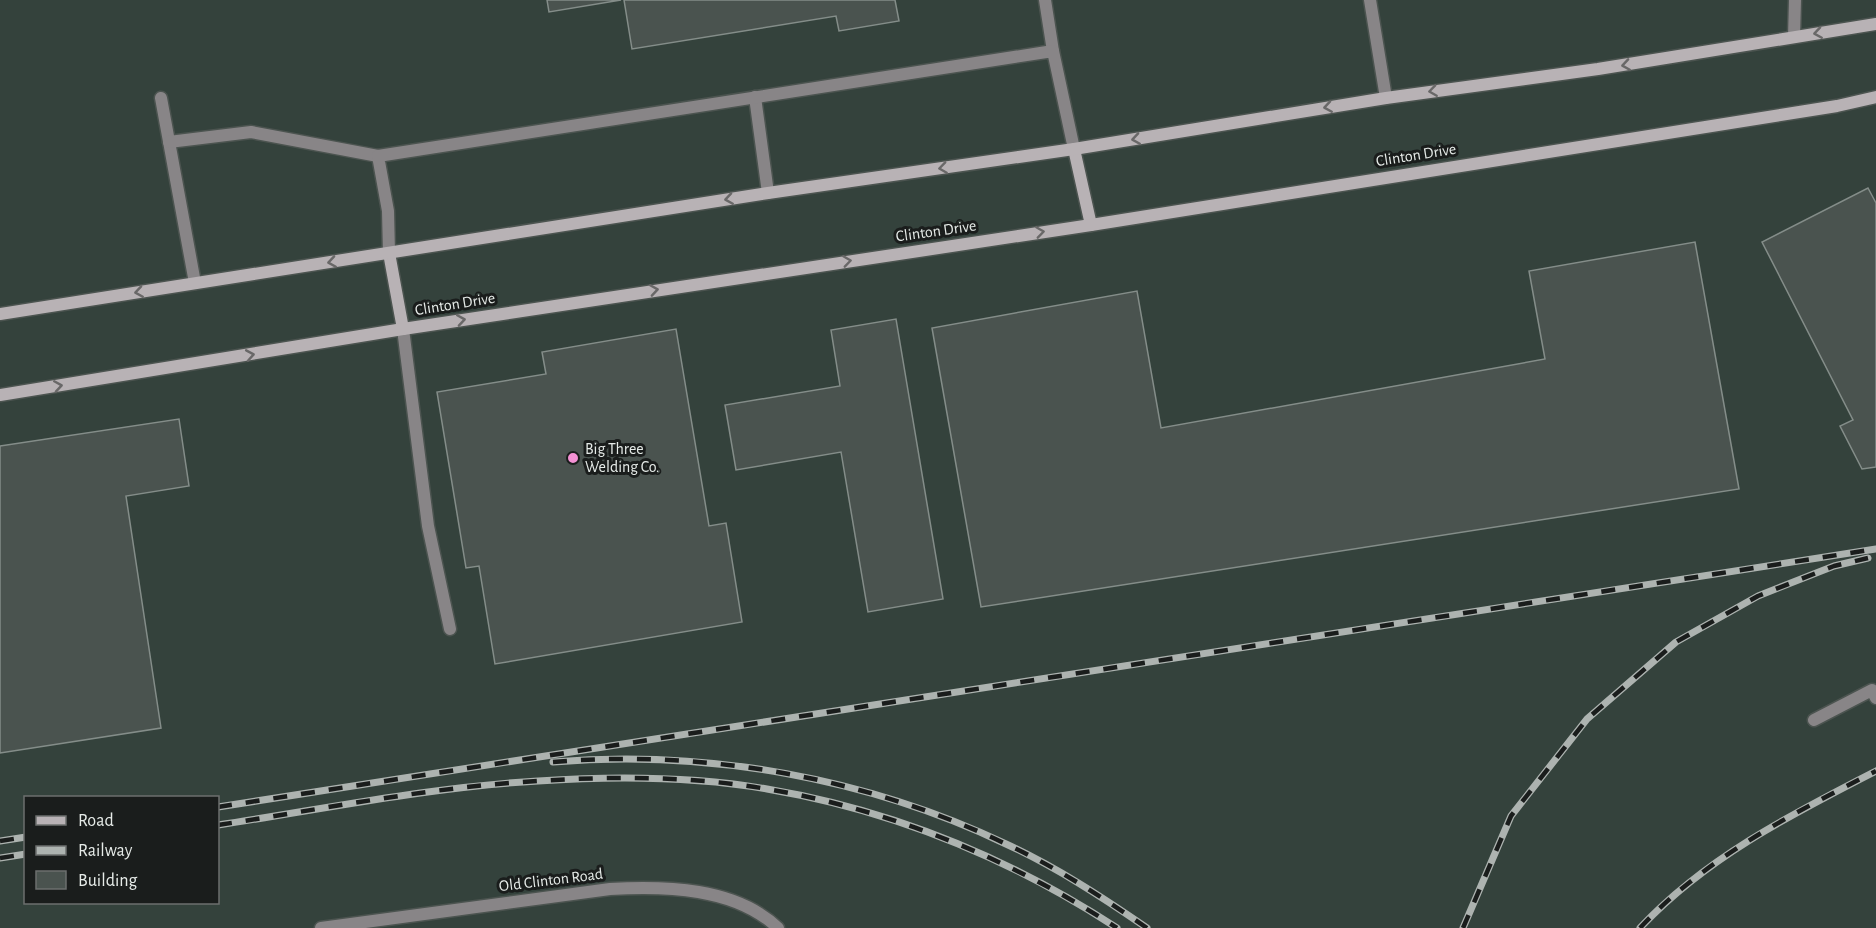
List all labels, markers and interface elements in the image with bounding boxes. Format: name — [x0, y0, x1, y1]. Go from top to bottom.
one-way arrow — [1814, 27, 1823, 39]
one-way arrow — [1621, 58, 1630, 70]
one-way arrow — [1428, 85, 1437, 97]
one-way arrow — [1324, 100, 1334, 113]
one-way arrow — [1131, 132, 1140, 144]
street label: Clinton Drive — [1375, 141, 1457, 169]
one-way arrow — [938, 161, 948, 173]
one-way arrow — [725, 193, 734, 205]
street label: Clinton Drive — [895, 217, 977, 245]
one-way arrow — [1035, 227, 1044, 239]
one-way arrow — [327, 255, 337, 268]
one-way arrow — [841, 255, 851, 268]
one-way arrow — [649, 285, 659, 297]
one-way arrow — [134, 286, 144, 298]
street label: Clinton Drive — [414, 290, 496, 318]
one-way arrow — [456, 314, 466, 327]
one-way arrow — [245, 349, 255, 362]
one-way arrow — [53, 380, 62, 392]
place label: Big Three Welding Co. — [585, 441, 660, 475]
marker: Big Three Welding Co. — [566, 451, 580, 465]
legend — [24, 796, 219, 904]
text: Road — [78, 812, 114, 830]
text: Railway — [78, 842, 133, 860]
street label: Old Clinton Road — [498, 866, 604, 894]
text: Building — [78, 872, 138, 890]

